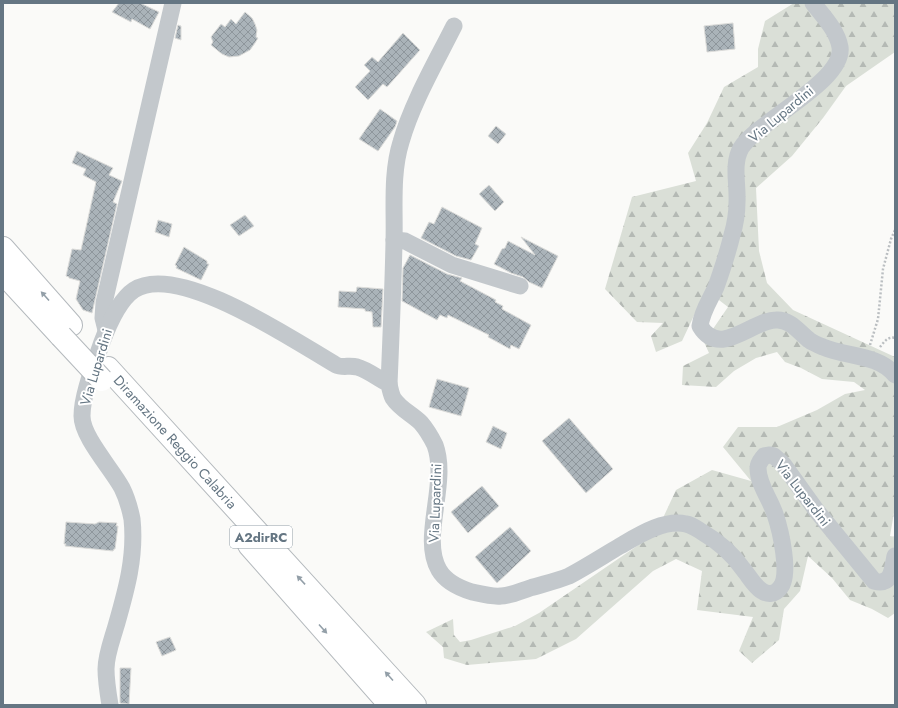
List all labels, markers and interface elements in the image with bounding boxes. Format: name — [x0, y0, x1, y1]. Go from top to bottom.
street label: Via Lupardini — [744, 81, 818, 147]
one-way arrow — [41, 291, 50, 301]
street label: Via Lupardini — [75, 326, 117, 408]
street label: Diramazione Reggio Calabria — [109, 371, 242, 513]
street label: Via Lupardini — [771, 456, 835, 530]
street label: Via Lupardini — [424, 463, 446, 543]
road number: A2dirRC — [230, 526, 292, 548]
one-way arrow — [297, 576, 306, 585]
one-way arrow — [318, 624, 327, 634]
one-way arrow — [384, 671, 393, 681]

